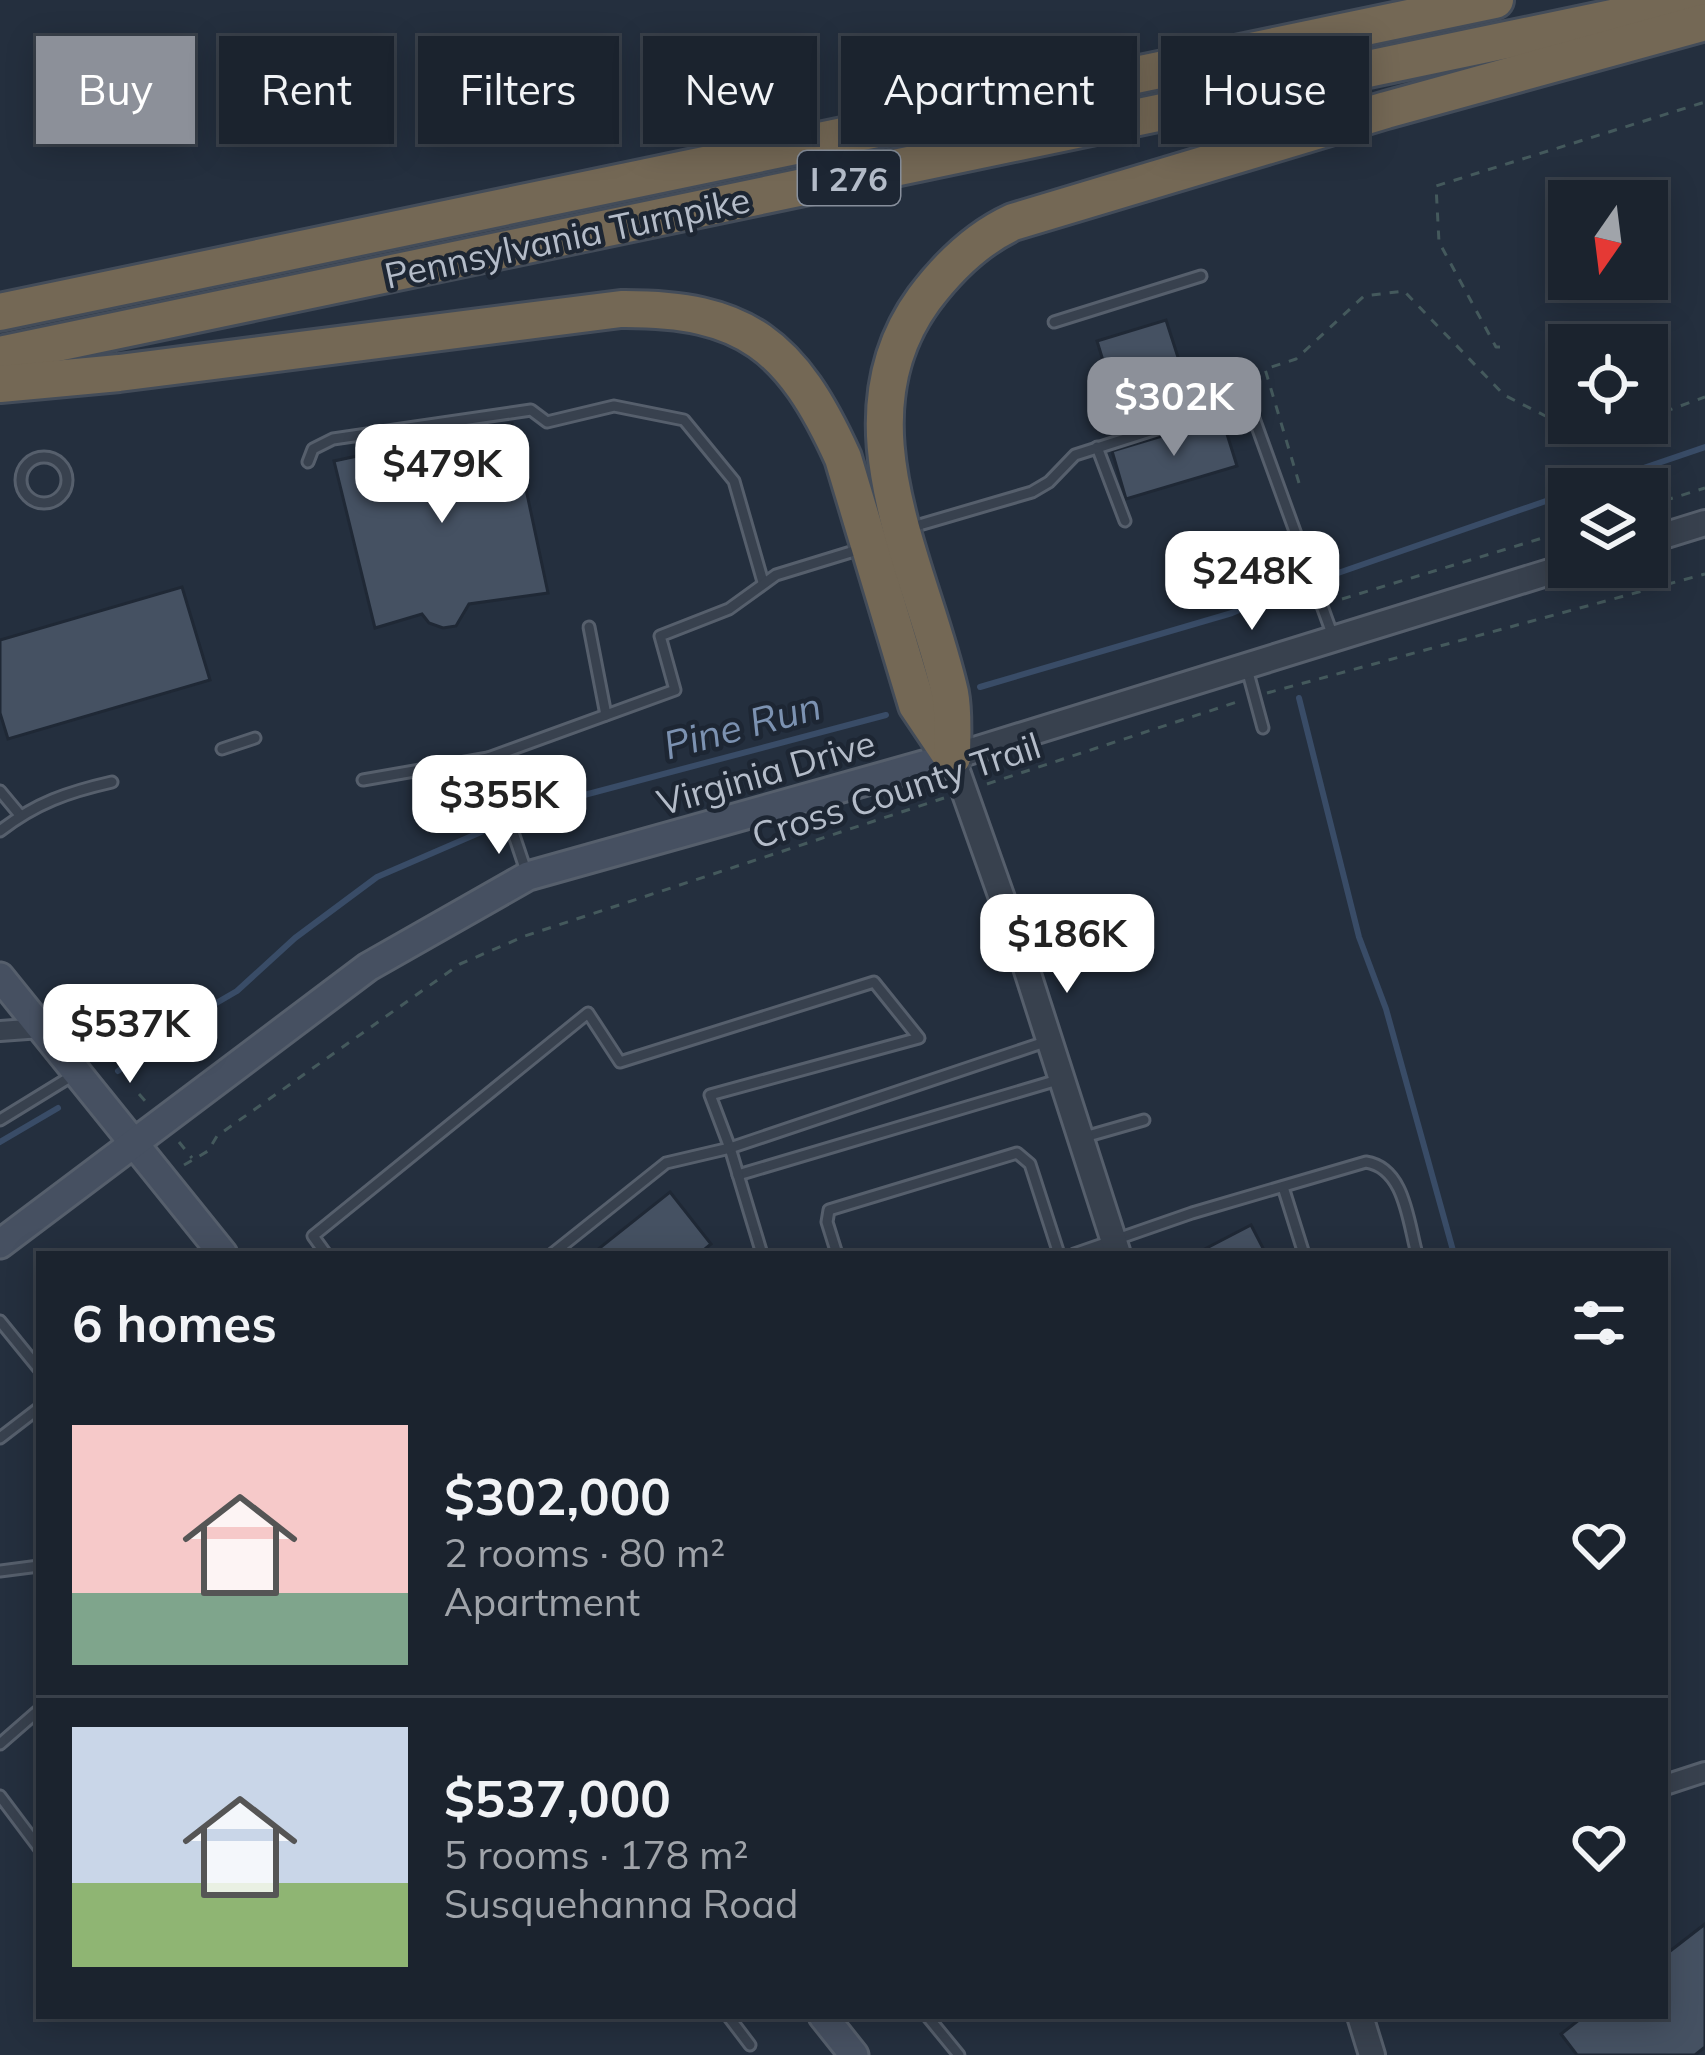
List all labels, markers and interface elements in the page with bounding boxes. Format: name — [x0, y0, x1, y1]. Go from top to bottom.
chip: Buy — [36, 36, 195, 144]
chip: Rent — [219, 36, 394, 144]
chip: Filters — [418, 36, 619, 144]
chip: New — [643, 36, 817, 144]
chip: Apartment — [841, 36, 1137, 144]
chip: House — [1161, 36, 1369, 144]
road number: I 276 — [798, 151, 900, 205]
street label: Pennsylvania Turnpike — [380, 176, 754, 298]
north arrow — [1548, 180, 1668, 300]
map controls — [1548, 180, 1668, 588]
button: locate — [1548, 324, 1668, 444]
pin: $302K — [1090, 357, 1258, 459]
text: $302K — [1114, 371, 1234, 420]
pin: $479K — [358, 424, 526, 526]
text: $479K — [382, 438, 502, 487]
button: layers — [1548, 468, 1668, 588]
pin: $248K — [1168, 531, 1336, 633]
text: $248K — [1192, 545, 1312, 594]
water label: Pine Run — [658, 680, 826, 770]
street label: Virginia Drive — [652, 719, 880, 825]
street label: Cross County Trail — [746, 722, 1046, 858]
pin: $355K — [415, 755, 583, 857]
text: $355K — [439, 769, 559, 818]
pin: $186K — [983, 894, 1151, 996]
text: $186K — [1007, 908, 1127, 957]
pin: $537K — [46, 984, 214, 1086]
text: $537K — [70, 998, 190, 1047]
icon: filters — [1566, 1290, 1632, 1356]
text: 6 homes — [72, 1291, 277, 1355]
text: $302,000 — [444, 1464, 671, 1528]
icon: home — [168, 1473, 312, 1617]
icon: heart — [1566, 1512, 1632, 1578]
text: 2 rooms · 80 m² — [444, 1528, 725, 1577]
text: Apartment — [444, 1577, 640, 1626]
text: $537,000 — [444, 1766, 671, 1830]
icon: home — [168, 1775, 312, 1919]
icon: heart — [1566, 1814, 1632, 1880]
text: 5 rooms · 178 m² — [444, 1830, 748, 1879]
text: Susquehanna Road — [444, 1879, 798, 1928]

